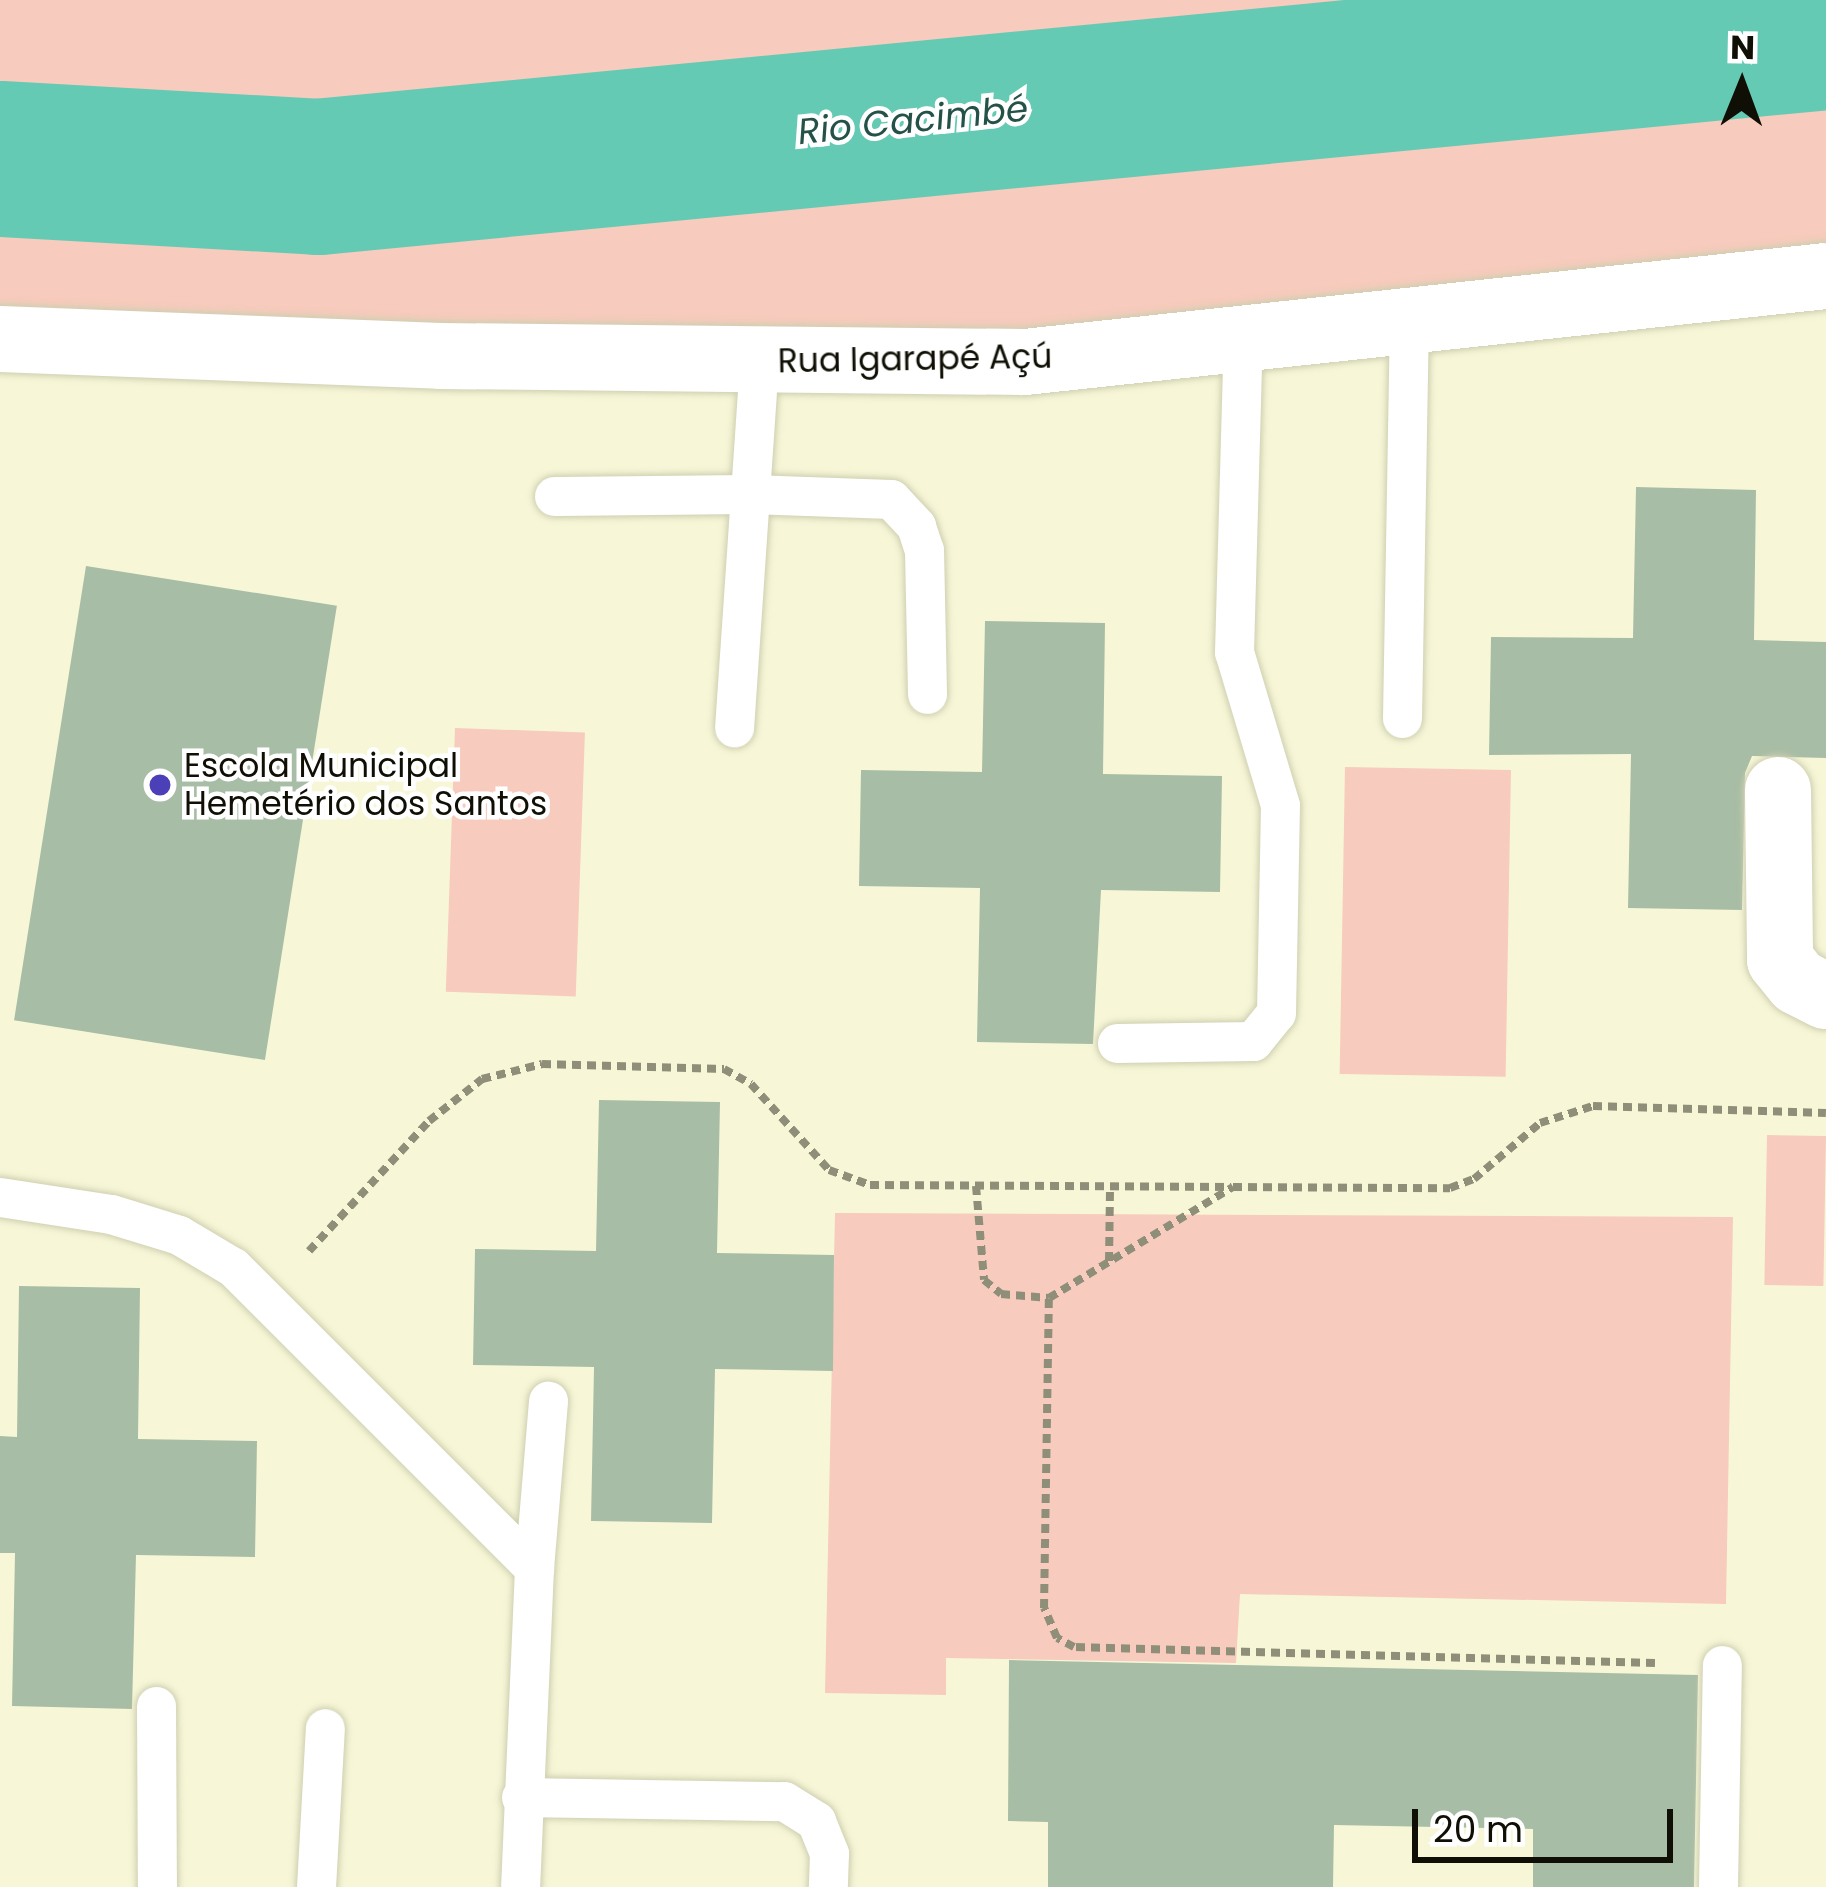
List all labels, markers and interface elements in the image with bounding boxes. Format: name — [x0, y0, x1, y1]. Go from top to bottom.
north arrow — [1682, 24, 1802, 144]
text: N — [1730, 24, 1755, 71]
water label: Rio Cacimbé — [796, 86, 1030, 154]
street label: Rua Igarapé Açú — [777, 337, 1053, 381]
place label: Escola Municipal Hemetério dos Santos — [184, 746, 547, 824]
marker: Escola Municipal Hemetério dos Santos — [147, 772, 173, 798]
scale bar — [1418, 1785, 1679, 1859]
text: 20 m — [1433, 1804, 1523, 1855]

